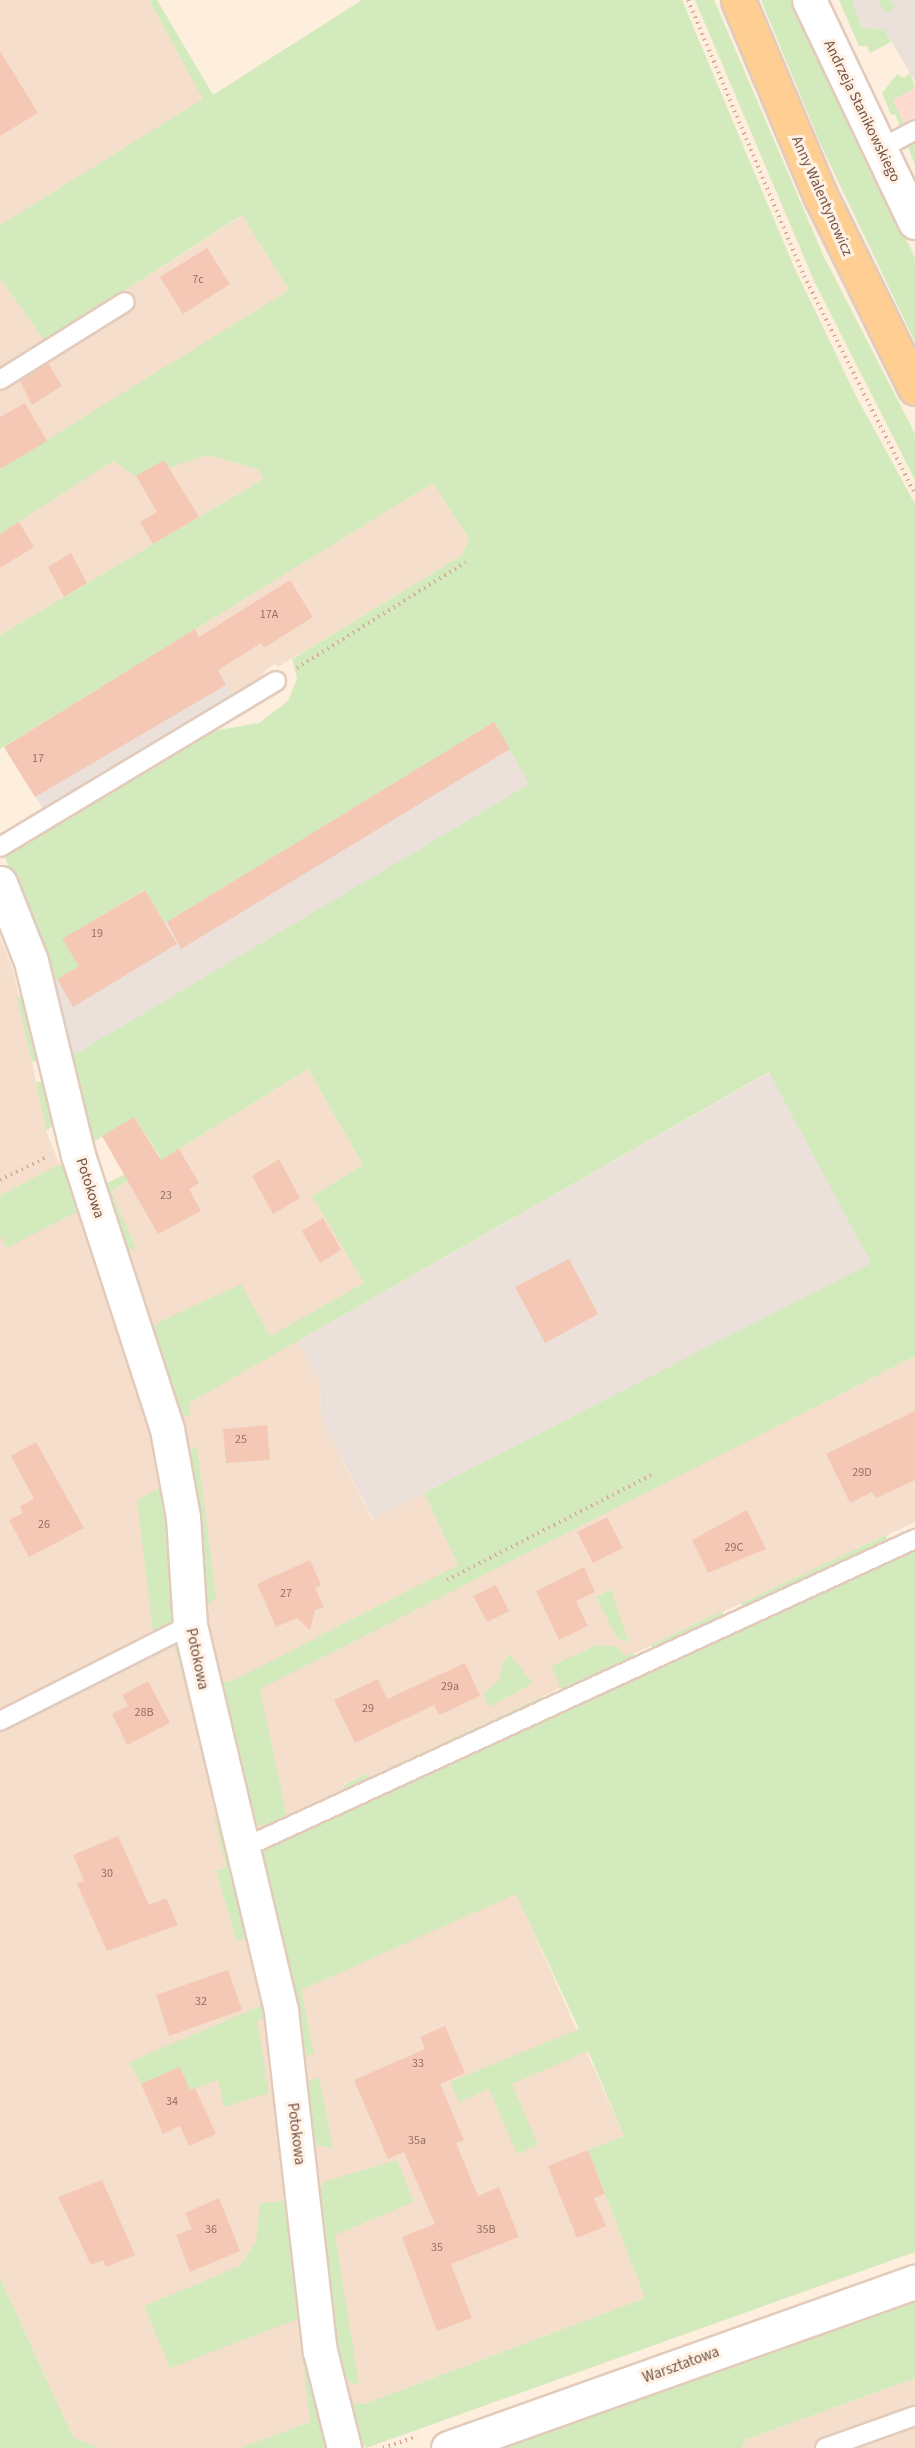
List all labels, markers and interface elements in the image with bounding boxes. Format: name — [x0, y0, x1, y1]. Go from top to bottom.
street label: Andrzeja Stanikowskiego — [820, 37, 904, 185]
street label: Anny Walentynowicz — [788, 133, 856, 259]
house number: 7c — [192, 273, 204, 287]
house number: 17A — [260, 608, 278, 622]
house number: 17 — [32, 752, 44, 766]
house number: 19 — [91, 927, 103, 941]
street label: Potokowa — [72, 1156, 108, 1220]
house number: 23 — [160, 1189, 172, 1203]
house number: 25 — [235, 1433, 247, 1447]
house number: 29D — [852, 1466, 872, 1480]
house number: 26 — [38, 1518, 50, 1532]
house number: 29C — [725, 1541, 743, 1555]
house number: 27 — [280, 1587, 292, 1601]
street label: Potokowa — [182, 1627, 212, 1691]
house number: 29a — [441, 1680, 459, 1694]
house number: 29 — [362, 1702, 374, 1716]
house number: 28B — [135, 1706, 153, 1720]
house number: 30 — [101, 1867, 113, 1881]
house number: 32 — [195, 1995, 207, 2009]
house number: 33 — [412, 2057, 424, 2071]
house number: 34 — [166, 2095, 178, 2109]
street label: Potokowa — [283, 2102, 309, 2166]
house number: 35a — [408, 2134, 426, 2148]
house number: 36 — [205, 2223, 217, 2237]
house number: 35B — [477, 2223, 495, 2237]
house number: 35 — [431, 2241, 443, 2255]
street label: Warsztatowa — [640, 2343, 722, 2387]

